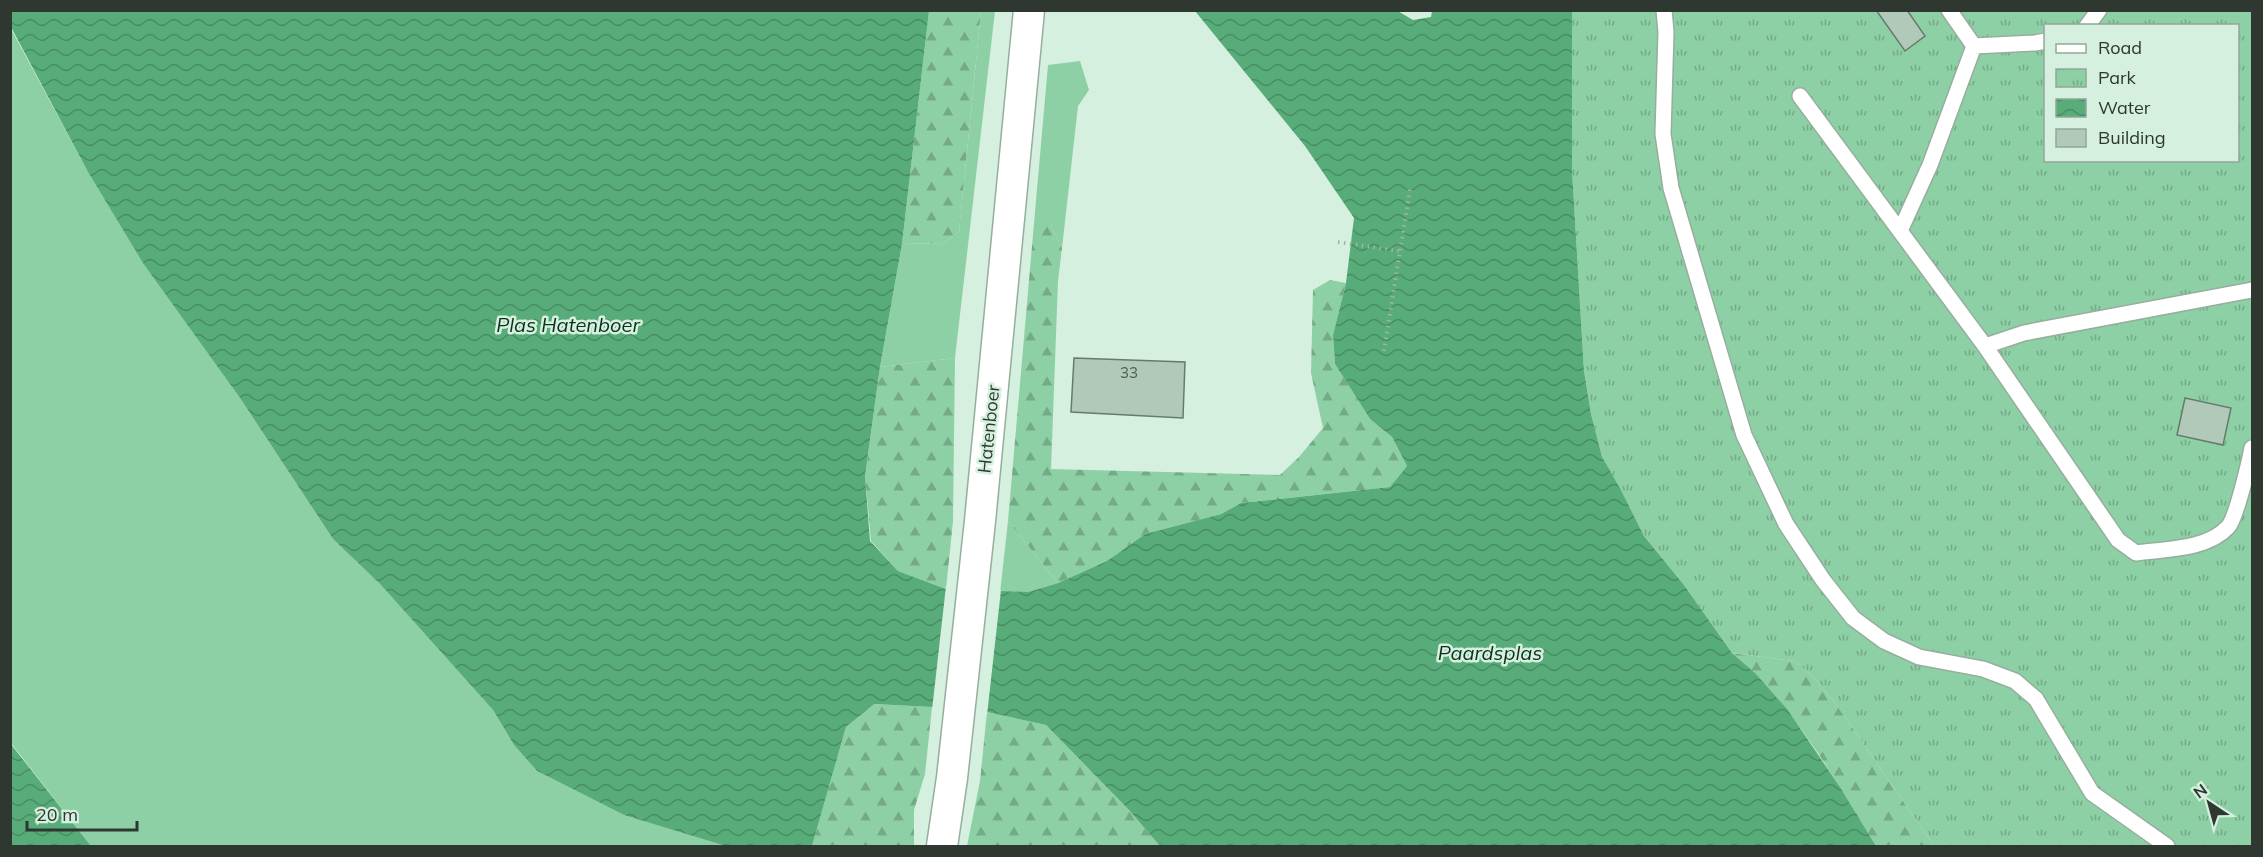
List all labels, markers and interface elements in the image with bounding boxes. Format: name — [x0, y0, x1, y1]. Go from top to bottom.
legend — [2044, 24, 2239, 162]
text: Road — [2098, 36, 2142, 59]
text: Park — [2098, 66, 2137, 89]
text: Water — [2098, 96, 2151, 119]
text: Building — [2098, 126, 2166, 149]
water label: Plas Hatenboer — [496, 312, 640, 337]
house number: 33 — [1120, 363, 1138, 382]
street label: Hatenboer — [972, 383, 1005, 474]
water label: Paardsplas — [1438, 640, 1542, 665]
north arrow — [2179, 773, 2239, 833]
text: N — [2189, 779, 2211, 803]
scale bar — [27, 794, 136, 832]
text: 20 m — [36, 803, 78, 826]

